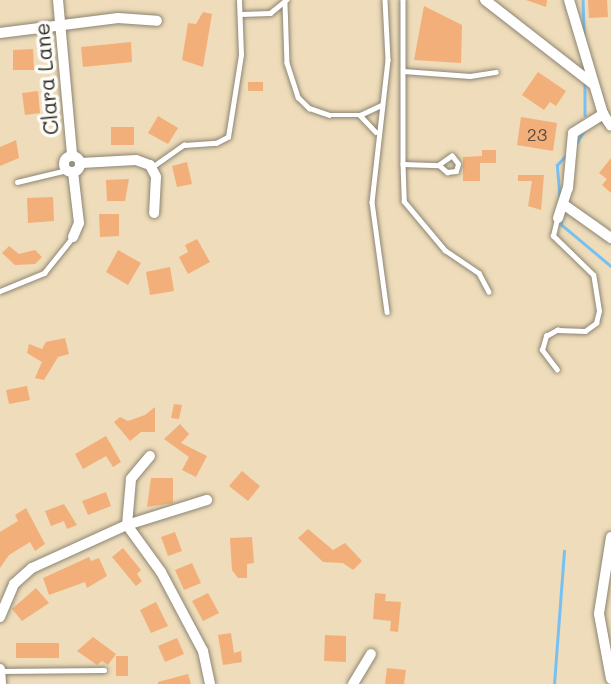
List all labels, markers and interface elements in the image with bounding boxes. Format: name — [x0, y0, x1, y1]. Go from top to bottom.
street label: Clara Lane — [29, 22, 63, 136]
house number: 23 — [527, 123, 547, 145]

